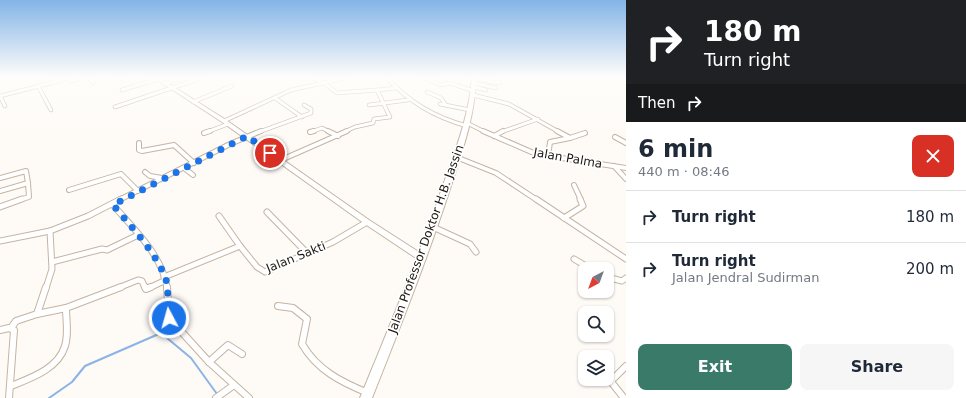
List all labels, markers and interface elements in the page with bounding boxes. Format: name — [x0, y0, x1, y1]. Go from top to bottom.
text: 180 m — [704, 15, 801, 48]
icon: right — [638, 16, 690, 68]
text: Turn right — [704, 49, 790, 70]
icon: right — [683, 92, 705, 114]
text: Then — [638, 94, 675, 112]
text: 6 min — [638, 135, 713, 163]
button: close — [912, 135, 954, 177]
pin — [253, 136, 287, 170]
icon: arrive — [259, 142, 281, 164]
street label: Jalan Professor Doktor H.B. Jassin — [385, 143, 467, 336]
street label: Jalan Palma — [532, 145, 603, 171]
text: 440 m · 08:46 — [638, 164, 729, 179]
icon: right — [638, 206, 660, 228]
text: Turn right — [672, 208, 756, 226]
text: 180 m — [906, 208, 954, 226]
street label: Jalan Sakti — [263, 239, 328, 276]
text: Turn right — [672, 252, 756, 270]
icon: right — [638, 258, 660, 280]
text: 200 m — [906, 260, 954, 278]
north arrow — [578, 262, 614, 298]
map controls — [578, 262, 614, 386]
text: Jalan Jendral Sudirman — [672, 270, 819, 285]
position arrow — [148, 297, 190, 339]
button: search — [578, 306, 614, 342]
button: Exit — [638, 344, 792, 390]
button: Share — [800, 344, 954, 390]
button: layers — [578, 350, 614, 386]

